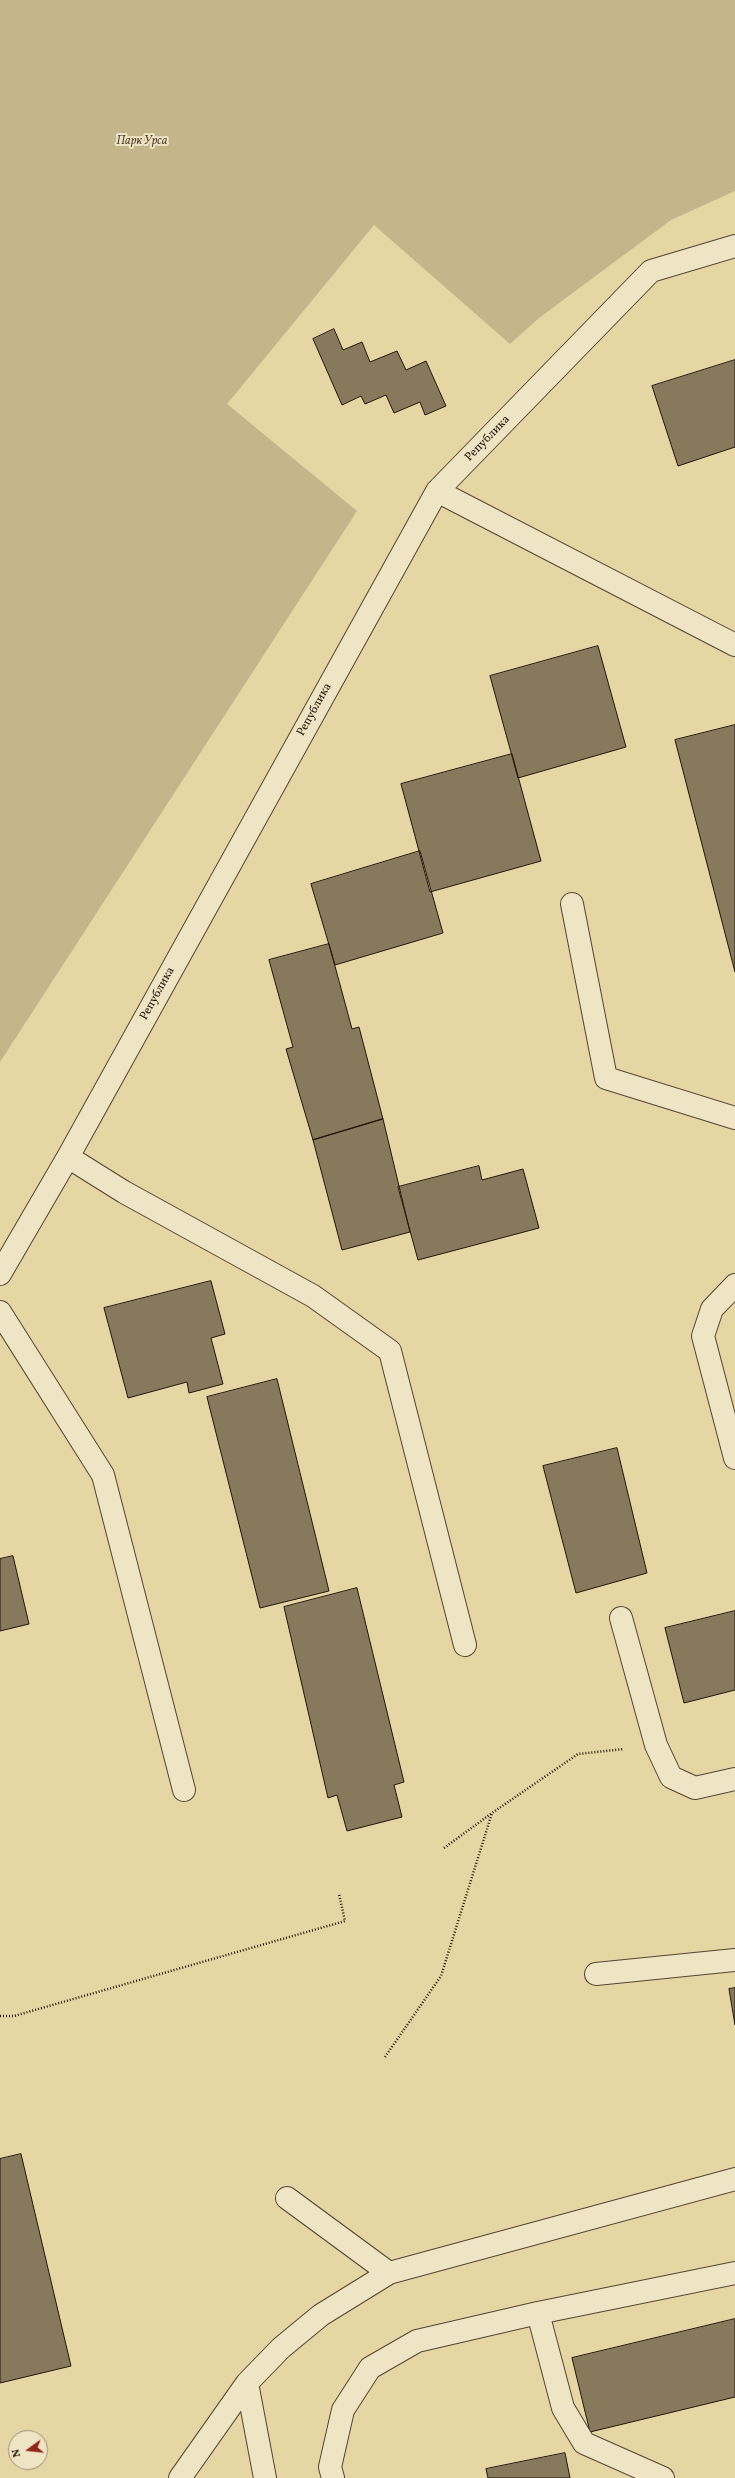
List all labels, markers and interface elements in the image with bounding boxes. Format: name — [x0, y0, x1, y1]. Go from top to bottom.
park label: Парк Урса — [117, 135, 167, 149]
street label: Република — [463, 413, 513, 465]
street label: Република — [295, 681, 335, 739]
street label: Република — [138, 965, 178, 1023]
north arrow — [8, 2430, 48, 2470]
text: N — [9, 2447, 25, 2459]

